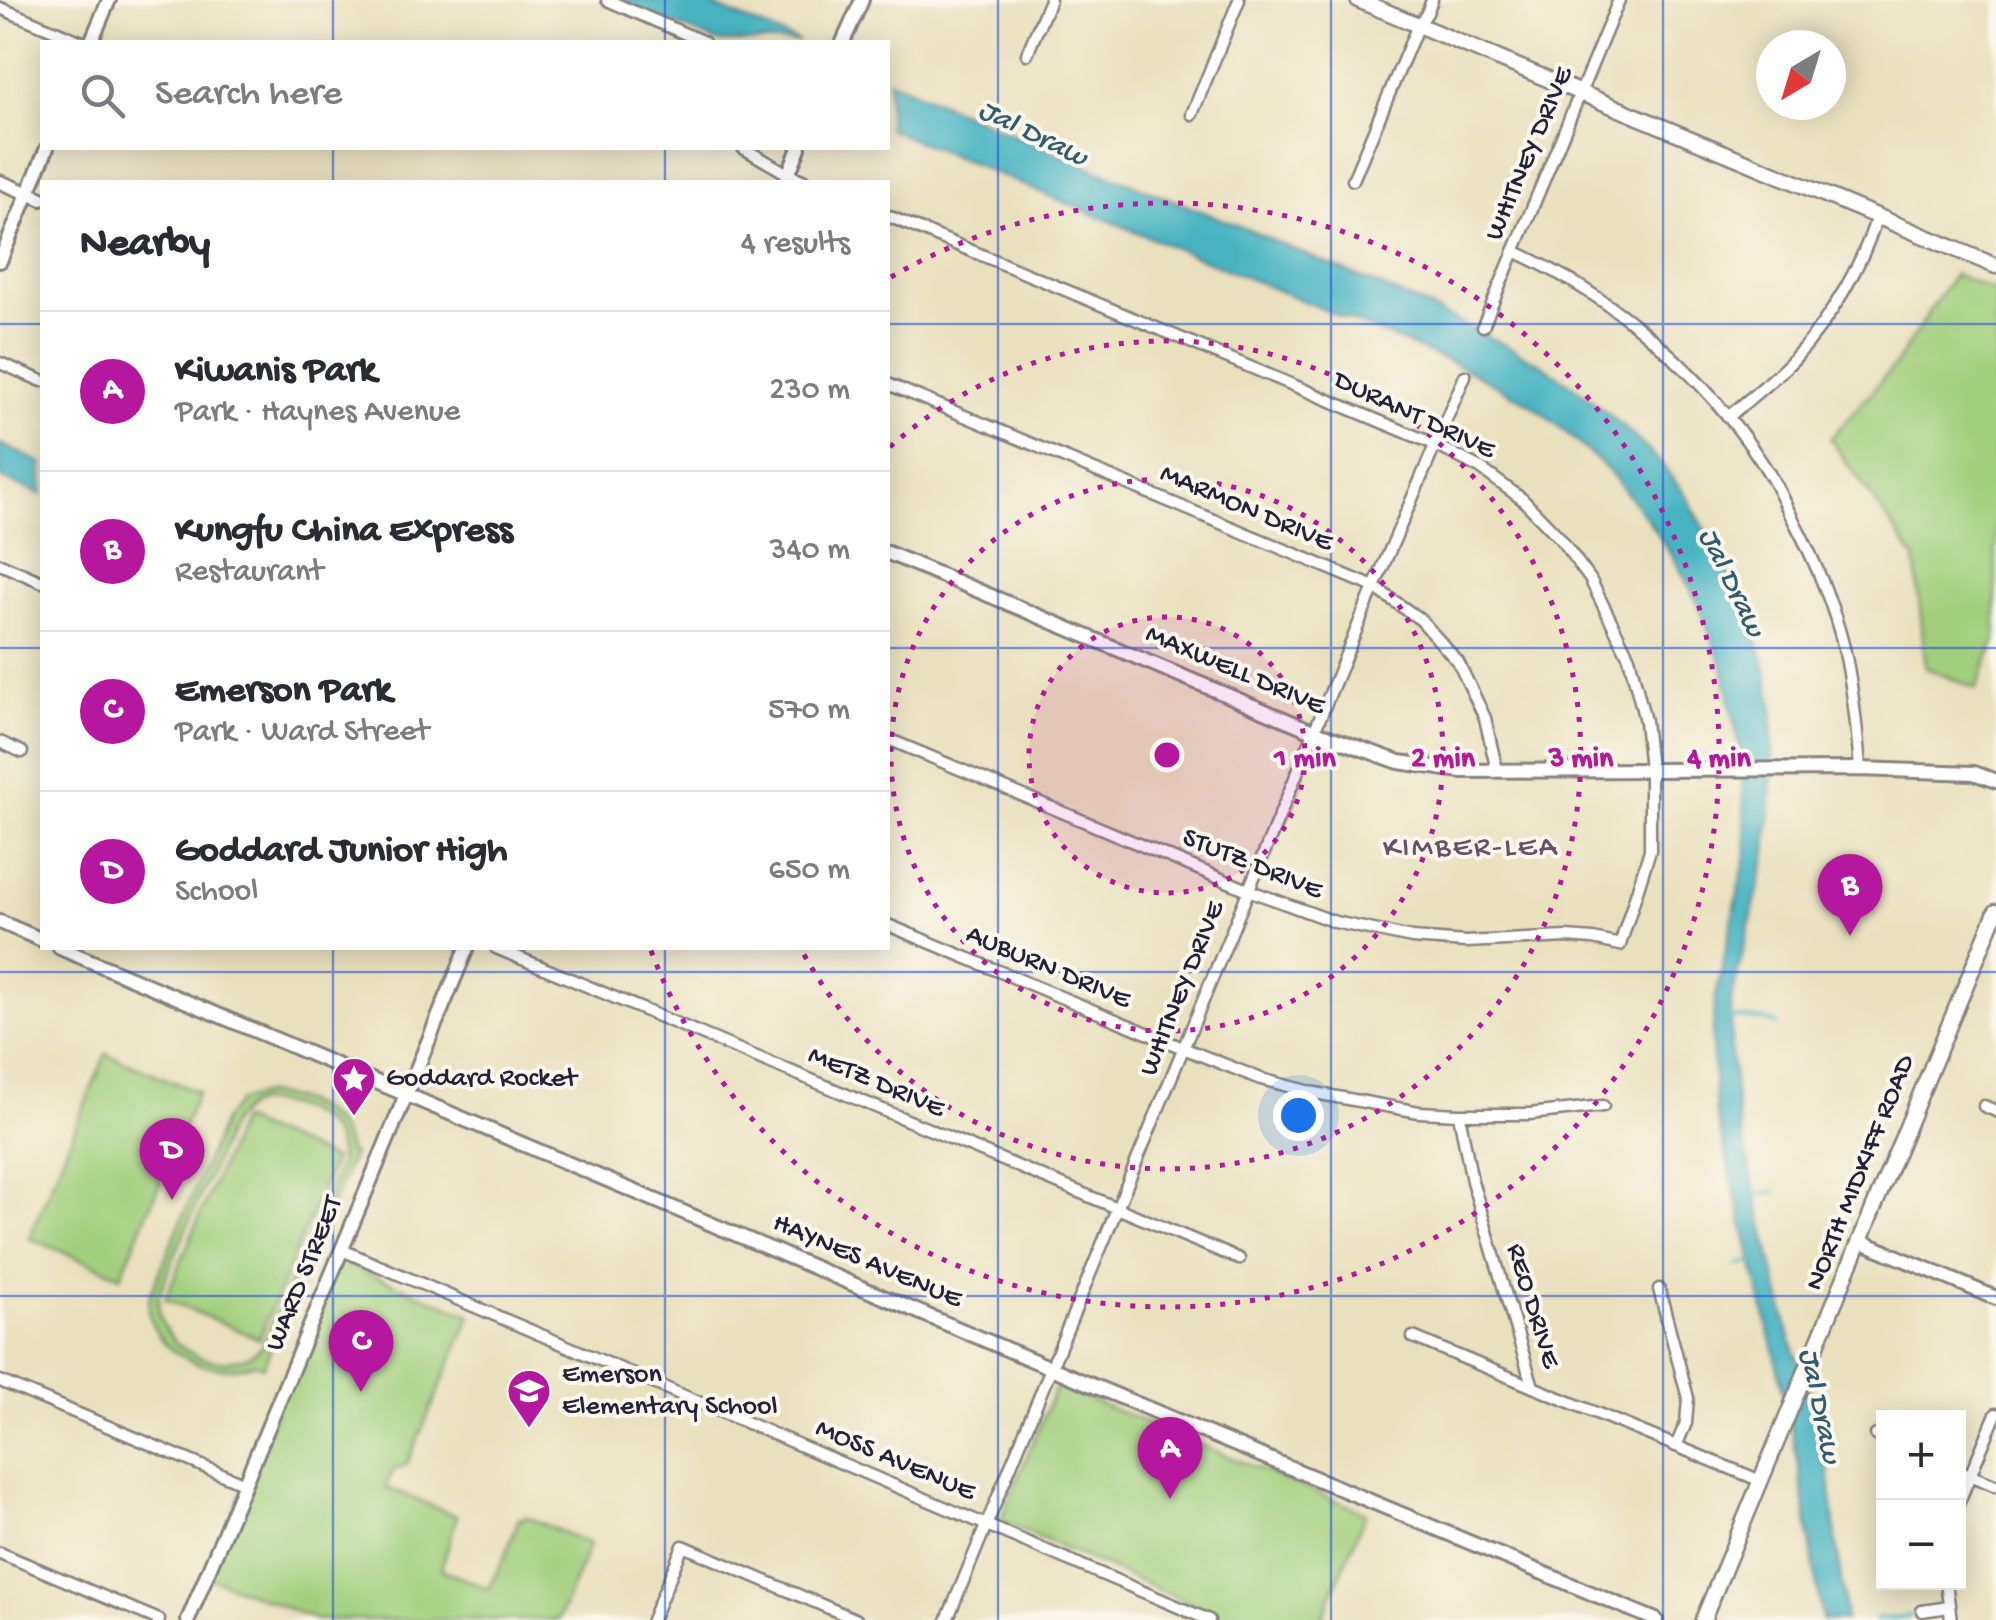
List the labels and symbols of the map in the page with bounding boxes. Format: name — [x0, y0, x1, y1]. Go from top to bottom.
north arrow — [1756, 30, 1846, 120]
street label: WHITNEY DRIVE — [1479, 61, 1582, 246]
water label: Jal Draw — [972, 94, 1094, 177]
street label: DURANT DRIVE — [1326, 363, 1501, 468]
street label: MARMON DRIVE — [1155, 458, 1339, 561]
water label: Jal Draw — [1689, 523, 1772, 645]
street label: MAXWELL DRIVE — [1140, 618, 1331, 724]
centre of rings — [1149, 737, 1185, 773]
text: 1 min — [1273, 743, 1336, 778]
text: 2 min — [1411, 743, 1476, 778]
text: 3 min — [1548, 743, 1614, 778]
text: 4 min — [1686, 743, 1751, 778]
street label: STUTZ DRIVE — [1177, 822, 1328, 909]
district label: KIMBER-LEA — [1383, 832, 1559, 867]
pin: B — [1818, 854, 1882, 936]
street label: WHITNEY DRIVE — [1133, 895, 1234, 1081]
street label: AUBURN DRIVE — [961, 919, 1137, 1018]
street label: METZ DRIVE — [803, 1039, 951, 1127]
street label: NORTH MIDKIFF ROAD — [1799, 1050, 1924, 1296]
place icon: Goddard Rocket — [331, 1056, 377, 1117]
place label: Goddard Rocket — [386, 1063, 579, 1096]
your location — [1273, 1090, 1324, 1141]
pin: D — [140, 1118, 204, 1200]
street label: WARD STREET — [259, 1191, 351, 1356]
street label: HAYNES AVENUE — [767, 1207, 968, 1317]
street label: REO DRIVE — [1497, 1240, 1567, 1374]
pin: C — [328, 1310, 394, 1392]
water label: Jal Draw — [1789, 1345, 1848, 1468]
place label: Emerson Elementary School — [562, 1359, 778, 1424]
school or university icon: Emerson Elementary School — [506, 1368, 552, 1429]
street label: MOSS AVENUE — [810, 1413, 981, 1510]
pin: A — [1138, 1416, 1202, 1499]

